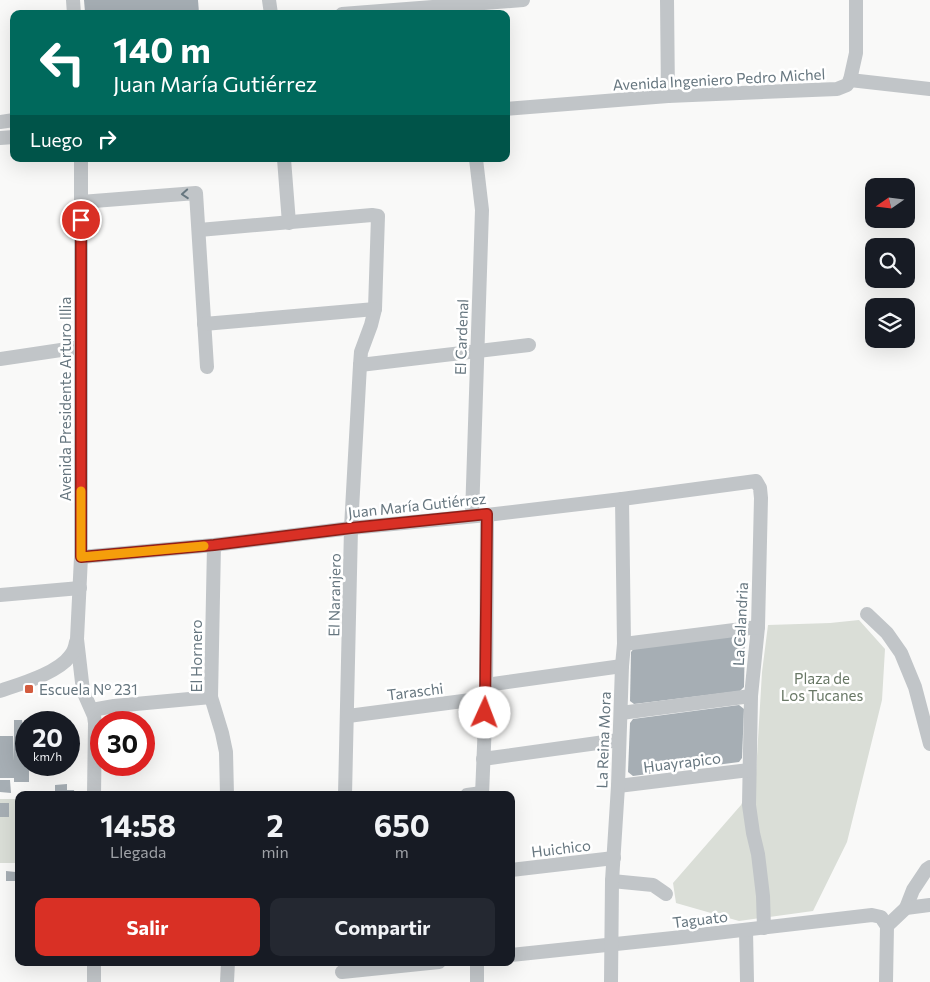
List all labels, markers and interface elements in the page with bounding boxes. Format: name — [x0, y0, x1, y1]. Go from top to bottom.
text: 140 m — [113, 27, 211, 70]
icon: left — [30, 30, 95, 95]
street label: Avenida Ingeniero Pedro Michel — [612, 64, 826, 94]
text: Juan María Gutiérrez — [113, 70, 317, 97]
icon: right — [93, 125, 121, 153]
text: Luego — [30, 128, 83, 151]
north arrow — [865, 178, 915, 228]
map controls — [865, 178, 915, 348]
one-way arrow — [181, 188, 189, 199]
pin — [60, 199, 102, 241]
icon: arrive — [67, 206, 95, 234]
button: search — [865, 238, 915, 288]
street label: Avenida Presidente Arturo Illia — [56, 297, 74, 501]
button: layers — [865, 298, 915, 348]
street label: El Cardenal — [451, 299, 471, 375]
street label: Juan María Gutiérrez — [347, 489, 487, 521]
street label: El Naranjero — [324, 553, 344, 637]
street label: La Calandria — [729, 582, 751, 666]
street label: El Hornero — [187, 619, 205, 693]
park label: Plaza de Los Tucanes — [781, 669, 863, 704]
street label: Taraschi — [386, 679, 444, 703]
place label: Escuela N° 231 — [39, 680, 138, 698]
marker: Escuela N° 231 — [23, 683, 35, 695]
position arrow — [458, 686, 510, 738]
street label: La Reina Mora — [592, 691, 614, 789]
speed limit sign: 30 — [90, 711, 155, 776]
text: 20 — [32, 722, 63, 752]
street label: Huayrapico — [642, 748, 722, 776]
text: km/h — [33, 749, 62, 763]
text: 14:58 — [100, 806, 176, 843]
text: 2 — [266, 806, 284, 843]
text: 650 — [374, 806, 430, 843]
street label: Huichico — [530, 835, 592, 861]
text: Llegada — [110, 842, 166, 861]
text: min — [261, 842, 289, 861]
text: m — [395, 842, 409, 861]
button: Salir — [35, 898, 260, 956]
button: Compartir — [270, 898, 495, 956]
street label: Taguato — [671, 907, 729, 931]

